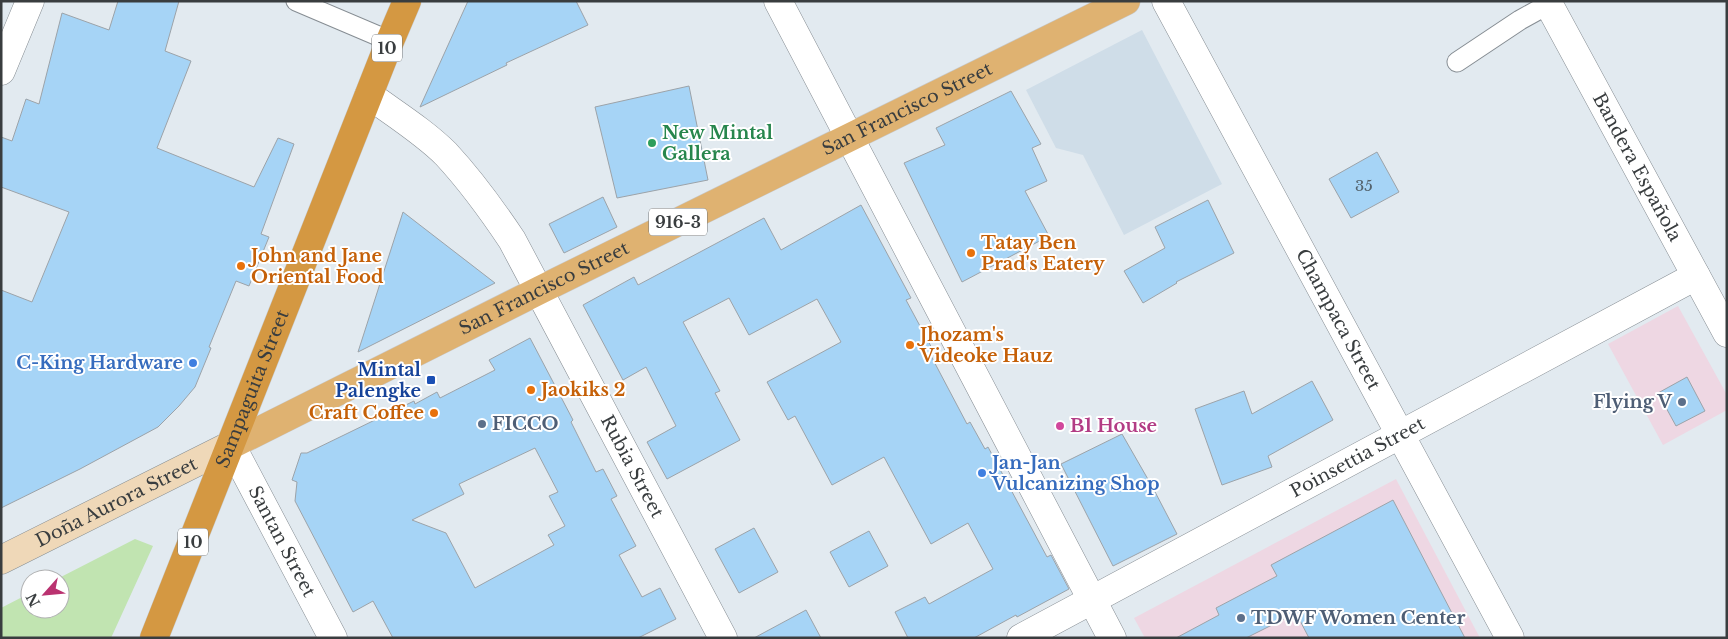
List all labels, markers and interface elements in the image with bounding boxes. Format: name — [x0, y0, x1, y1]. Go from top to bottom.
road number: 10 — [372, 34, 402, 62]
street label: San Francisco Street — [818, 58, 996, 160]
street label: Bandera Española — [1588, 89, 1686, 245]
place label: New Mintal Gallera — [662, 122, 773, 165]
marker: New Mintal Gallera — [646, 137, 658, 149]
house number: 35 — [1355, 176, 1373, 195]
road number: 916-3 — [649, 208, 707, 236]
place label: Tatay Ben Prad's Eatery — [981, 232, 1105, 275]
street label: San Francisco Street — [455, 237, 633, 340]
place label: John and Jane Oriental Food — [247, 245, 384, 288]
street label: Champaca Street — [1291, 245, 1385, 394]
marker: Tatay Ben Prad's Eatery — [965, 247, 977, 259]
marker: John and Jane Oriental Food — [235, 260, 247, 272]
street label: Sampaguita Street — [211, 306, 294, 471]
place label: Jhozam's Videoke Hauz — [916, 324, 1053, 367]
marker: Jhozam's Videoke Hauz — [904, 339, 916, 351]
place label: C-King Hardware — [16, 352, 183, 374]
marker: C-King Hardware — [187, 357, 199, 369]
place label: Mintal Palengke — [335, 359, 422, 402]
marker: Mintal Palengke — [425, 374, 437, 386]
place label: Jaokiks 2 — [537, 379, 625, 401]
marker: Jaokiks 2 — [525, 384, 537, 396]
place label: Flying V — [1593, 391, 1673, 413]
marker: Flying V — [1676, 396, 1688, 408]
place label: Craft Coffee — [309, 402, 424, 424]
marker: Craft Coffee — [428, 407, 440, 419]
street label: Rubia Street — [596, 411, 668, 522]
street label: Poinsettia Street — [1287, 412, 1429, 503]
place label: FICCO — [492, 413, 559, 435]
place label: B1 House — [1070, 415, 1157, 437]
marker: FICCO — [476, 418, 488, 430]
marker: B1 House — [1054, 420, 1066, 432]
place label: Jan-Jan Vulcanizing Shop — [988, 452, 1160, 495]
street label: Doña Aurora Street — [32, 453, 201, 552]
marker: Jan-Jan Vulcanizing Shop — [976, 467, 988, 479]
street label: Santan Street — [244, 482, 320, 601]
road number: 10 — [178, 528, 208, 556]
north arrow — [20, 569, 70, 619]
text: N — [22, 590, 44, 610]
place label: TDWF Women Center — [1251, 607, 1466, 629]
marker: TDWF Women Center — [1235, 612, 1247, 624]

